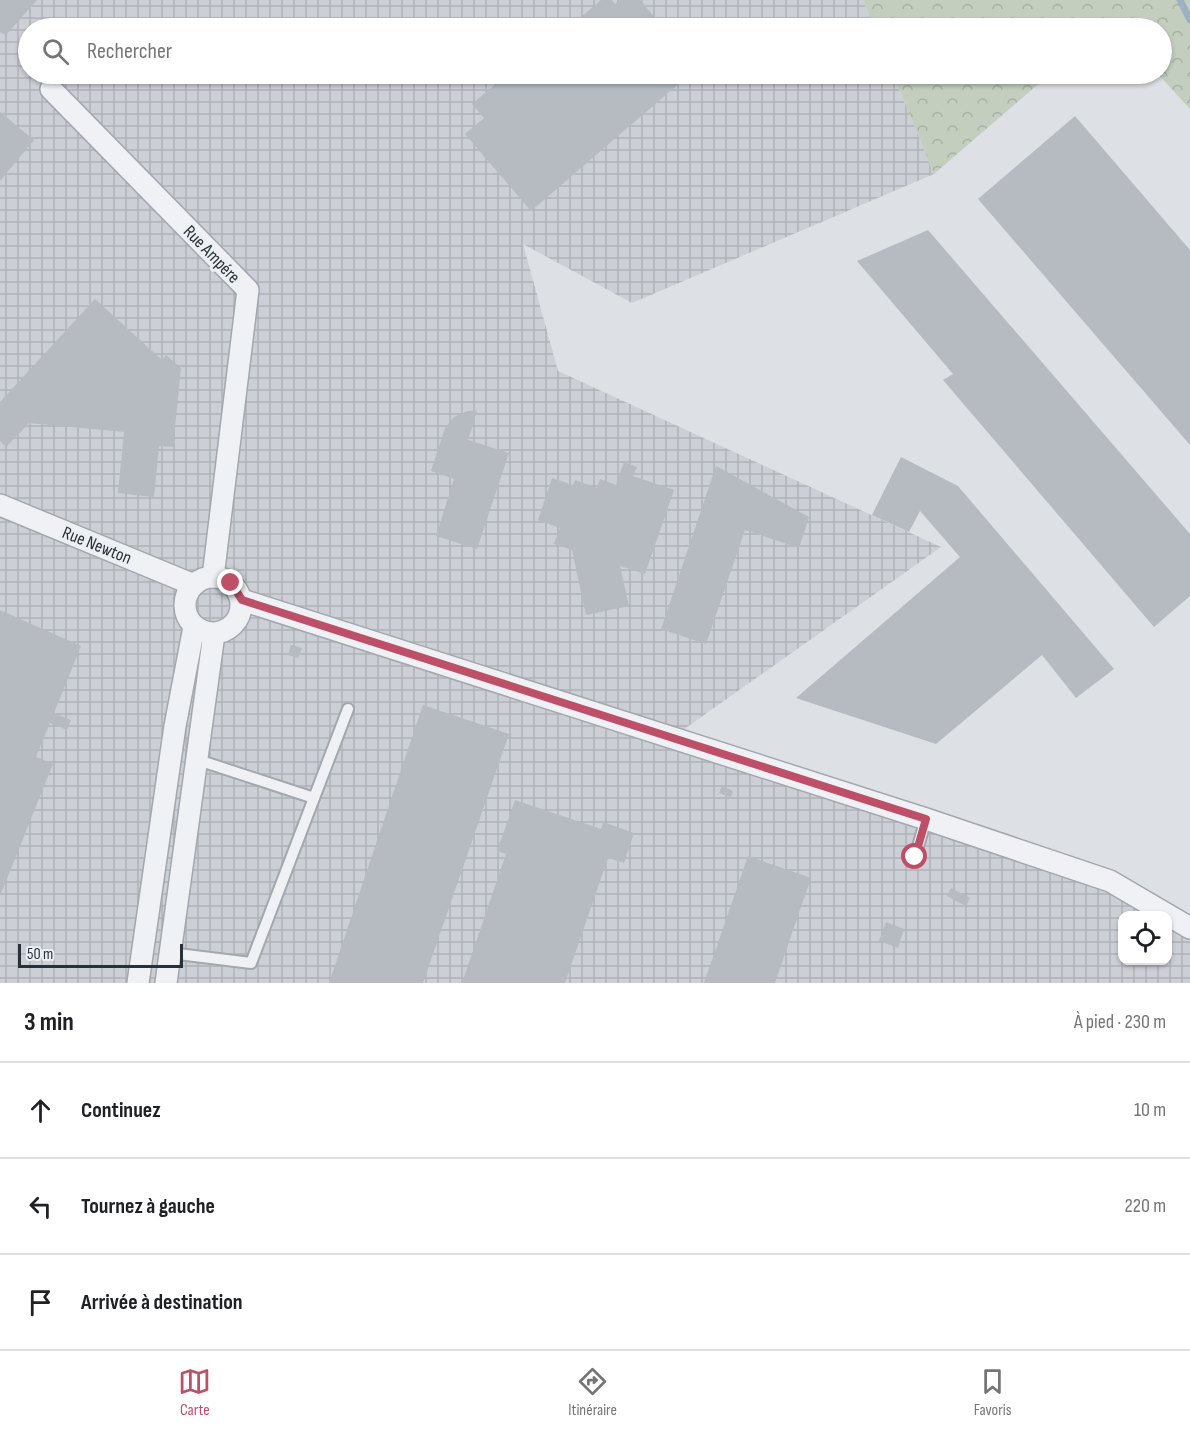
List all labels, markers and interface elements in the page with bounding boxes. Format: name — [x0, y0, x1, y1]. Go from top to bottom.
search box — [18, 18, 1172, 84]
icon: search — [39, 35, 72, 68]
text: Rechercher — [87, 38, 172, 65]
street label: Rue Ampére — [179, 221, 244, 288]
street label: Rue Newton — [59, 522, 135, 569]
route end — [217, 569, 243, 595]
route start — [901, 843, 927, 869]
map controls — [1118, 911, 1172, 965]
button: locate — [1118, 911, 1172, 965]
scale bar — [18, 941, 183, 968]
text: 50 m — [27, 945, 53, 964]
text: 3 min — [24, 1007, 74, 1038]
text: À pied · 230 m — [1074, 1010, 1166, 1034]
icon: ahead — [24, 1094, 57, 1127]
text: Continuez — [81, 1097, 161, 1124]
text: 10 m — [1134, 1098, 1166, 1122]
icon: left — [24, 1190, 57, 1223]
text: Tournez à gauche — [81, 1193, 215, 1220]
text: 220 m — [1125, 1194, 1166, 1218]
icon: arrive — [24, 1286, 57, 1319]
text: Arrivée à destination — [81, 1289, 243, 1316]
tab: Carte — [178, 1365, 211, 1420]
tab: Itinéraire — [568, 1365, 617, 1420]
tab: Favoris — [974, 1365, 1012, 1420]

